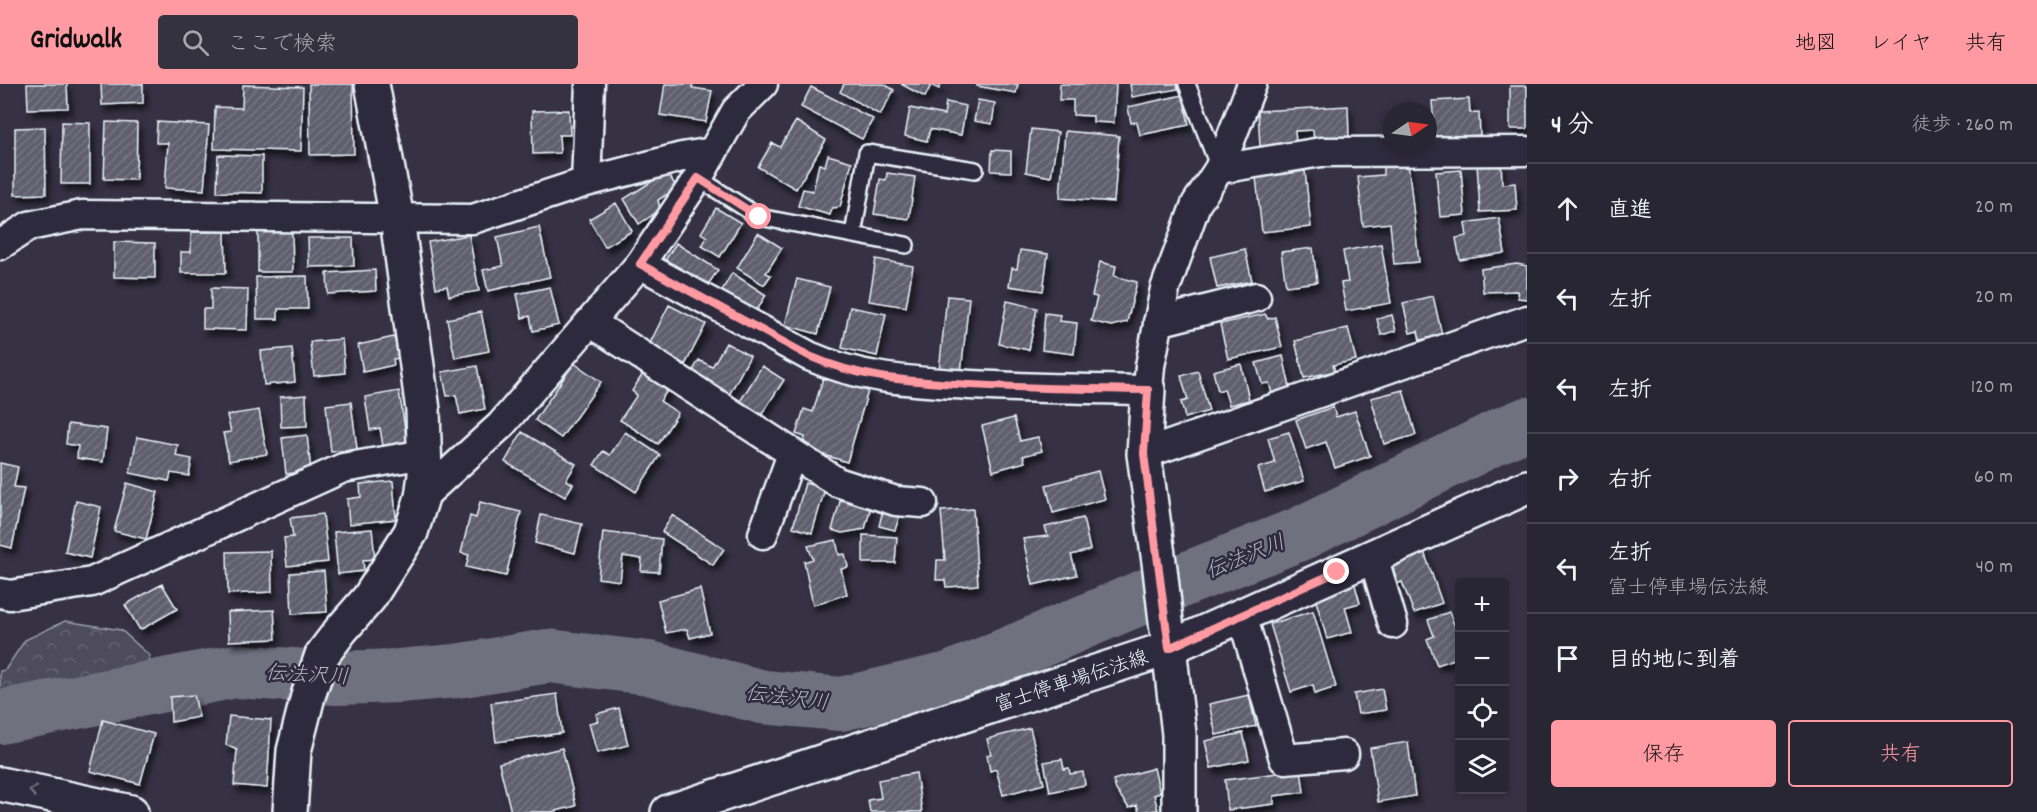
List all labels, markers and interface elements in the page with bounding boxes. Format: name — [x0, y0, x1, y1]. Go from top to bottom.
search box — [158, 15, 578, 69]
text: Gridwalk — [30, 22, 122, 62]
icon: search — [179, 26, 212, 59]
text: ここで検索 — [227, 30, 337, 61]
text: 地図 — [1795, 30, 1837, 60]
text: レイヤ — [1870, 30, 1932, 60]
text: 共有 — [1965, 30, 2007, 60]
north arrow — [1383, 102, 1437, 156]
text: 4 分 — [1551, 108, 1594, 145]
text: 徒歩 · 260 m — [1912, 112, 2013, 140]
icon: ahead — [1551, 192, 1584, 225]
text: 20 m — [1975, 194, 2013, 222]
text: 直進 — [1608, 196, 1652, 227]
route start — [745, 203, 771, 229]
icon: left — [1551, 282, 1584, 315]
text: 20 m — [1975, 284, 2013, 312]
text: 左折 — [1608, 286, 1652, 317]
icon: left — [1551, 372, 1584, 405]
text: 120 m — [1971, 374, 2013, 402]
text: 左折 — [1608, 376, 1652, 407]
icon: right — [1551, 462, 1584, 495]
text: 60 m — [1974, 464, 2013, 492]
text: 右折 — [1608, 466, 1652, 497]
water label: 伝法沢川 — [1202, 529, 1291, 588]
text: 左折 — [1608, 539, 1652, 570]
icon: left — [1551, 552, 1584, 585]
text: 40 m — [1975, 554, 2013, 582]
route end — [1323, 558, 1349, 584]
text: 富士停車場伝法線 — [1608, 575, 1768, 603]
map controls — [1455, 578, 1509, 794]
button: + — [1455, 578, 1509, 632]
button: − — [1455, 632, 1509, 686]
icon: arrive — [1551, 642, 1584, 675]
street label: 富士停車場伝法線 — [992, 645, 1152, 721]
text: 目的地に到着 — [1608, 646, 1740, 677]
water label: 伝法沢川 — [264, 660, 350, 694]
water label: 伝法沢川 — [743, 680, 830, 720]
button: locate — [1455, 686, 1509, 740]
button: 保存 — [1551, 720, 1776, 787]
button: 共有 — [1788, 720, 2013, 787]
button: layers — [1455, 740, 1509, 794]
one-way arrow — [28, 785, 38, 798]

